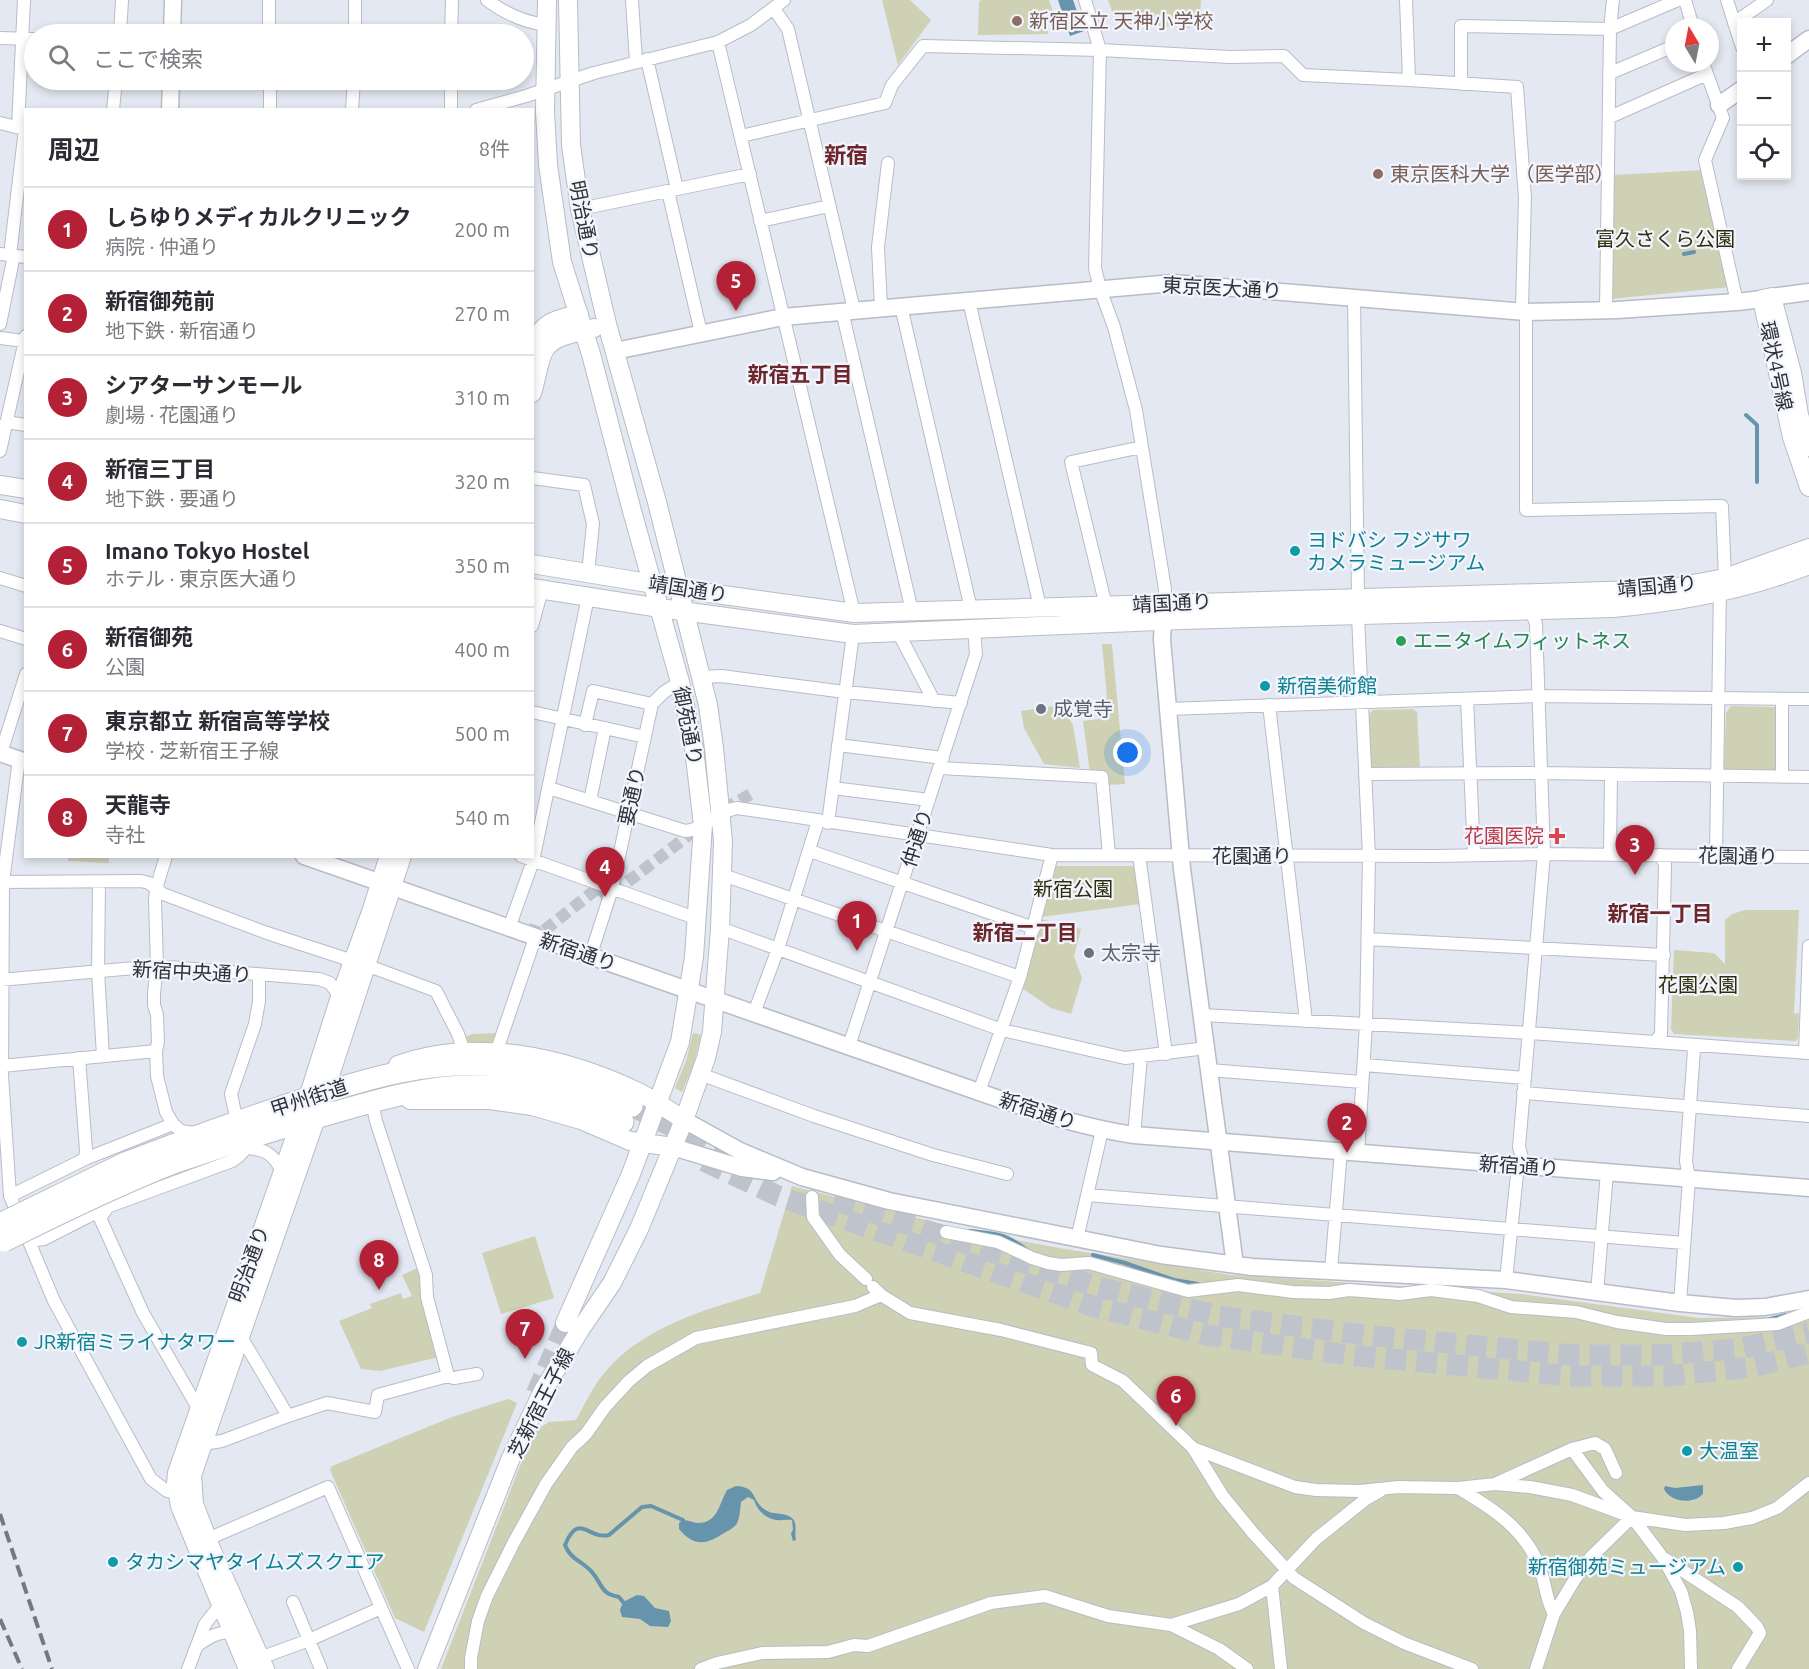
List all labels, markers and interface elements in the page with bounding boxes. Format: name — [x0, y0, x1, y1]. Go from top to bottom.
place label: 新宿区立 天神小学校 — [1029, 9, 1214, 32]
marker: 新宿区立 天神小学校 — [1010, 14, 1024, 28]
north arrow — [1665, 18, 1719, 72]
map controls — [1737, 18, 1791, 180]
button: + — [1737, 18, 1791, 72]
search box — [24, 24, 534, 90]
icon: search — [45, 41, 78, 74]
text: ここで検索 — [93, 46, 203, 71]
button: − — [1737, 72, 1791, 126]
button: locate — [1737, 126, 1791, 180]
text: 周辺 — [48, 135, 100, 164]
text: 8件 — [479, 137, 510, 160]
district label: 新宿 — [824, 142, 868, 167]
place label: 東京医科大学 （医学部） — [1390, 162, 1615, 185]
marker: 東京医科大学 （医学部） — [1371, 167, 1385, 181]
street label: 明治通り — [566, 178, 603, 261]
text: しらゆりメディカルクリニック — [105, 204, 411, 229]
text: 1 — [62, 218, 73, 241]
text: 200 m — [454, 218, 510, 241]
park label: 富久さくら公園 — [1595, 227, 1735, 250]
text: 病院 · 仲通り — [105, 235, 219, 258]
pin: 5 — [716, 262, 756, 311]
street label: 東京医大通り — [1162, 273, 1283, 302]
text: 新宿御苑前 — [105, 288, 215, 313]
text: 2 — [62, 302, 73, 325]
text: 270 m — [454, 302, 510, 325]
text: 地下鉄 · 新宿通り — [105, 319, 259, 342]
street label: 環状4号線 — [1756, 319, 1797, 413]
district label: 新宿五丁目 — [748, 362, 853, 386]
text: シアターサンモール — [105, 372, 303, 397]
text: 3 — [62, 386, 73, 409]
text: 310 m — [454, 386, 510, 409]
text: 劇場 · 花園通り — [105, 403, 239, 426]
text: 新宿三丁目 — [105, 456, 215, 481]
text: 4 — [62, 470, 73, 493]
text: 320 m — [454, 470, 510, 493]
text: 地下鉄 · 要通り — [105, 487, 239, 510]
place label: ヨドバシ フジサワ カメラミュージアム — [1307, 528, 1485, 574]
text: Imano Tokyo Hostel — [105, 538, 309, 563]
marker: ヨドバシ フジサワ カメラミュージアム — [1288, 544, 1302, 558]
text: 5 — [62, 554, 73, 577]
text: 350 m — [454, 554, 510, 577]
text: ホテル · 東京医大通り — [105, 567, 299, 590]
street label: 靖国通り — [647, 571, 729, 606]
street label: 靖国通り — [1616, 571, 1698, 600]
street label: 靖国通り — [1131, 589, 1213, 616]
text: 新宿御苑 — [105, 624, 193, 649]
place label: エニタイムフィットネス — [1413, 629, 1631, 652]
marker: エニタイムフィットネス — [1394, 634, 1408, 648]
text: 6 — [62, 638, 73, 661]
text: 400 m — [454, 638, 510, 661]
text: 公園 — [105, 655, 145, 678]
place label: 新宿美術館 — [1277, 674, 1377, 697]
marker: 新宿美術館 — [1258, 679, 1272, 693]
street label: 御苑通り — [670, 684, 707, 767]
place label: 成覚寺 — [1053, 697, 1113, 720]
marker: 成覚寺 — [1034, 702, 1048, 716]
text: 東京都立 新宿高等学校 — [105, 708, 330, 733]
text: 7 — [62, 722, 73, 745]
text: 500 m — [454, 722, 510, 745]
your location — [1113, 738, 1142, 767]
text: 学校 · 芝新宿王子線 — [105, 739, 279, 762]
street label: 要通り — [614, 764, 649, 828]
text: 天龍寺 — [105, 792, 171, 817]
text: 8 — [62, 806, 73, 829]
text: 540 m — [454, 806, 510, 829]
street label: 仲通り — [896, 806, 937, 870]
text: 寺社 — [105, 823, 145, 846]
place label: 花園医院 — [1464, 824, 1544, 847]
pin: 3 — [1616, 826, 1654, 875]
marker: 花園医院 — [1548, 827, 1566, 845]
street label: 花園通り — [1698, 843, 1778, 868]
street label: 花園通り — [1212, 844, 1292, 867]
pin: 4 — [586, 848, 624, 897]
park label: 新宿公園 — [1033, 877, 1113, 900]
district label: 新宿一丁目 — [1608, 901, 1713, 925]
pin: 1 — [838, 902, 876, 951]
district label: 新宿二丁目 — [973, 920, 1078, 944]
street label: 新宿通り — [537, 928, 620, 975]
place label: 太宗寺 — [1101, 941, 1161, 964]
marker: 太宗寺 — [1082, 946, 1096, 960]
street label: 新宿中央通り — [132, 957, 253, 986]
park label: 花園公園 — [1658, 973, 1738, 996]
street label: 甲州街道 — [267, 1074, 350, 1121]
street label: 新宿通り — [997, 1087, 1080, 1134]
pin: 2 — [1328, 1104, 1366, 1153]
street label: 新宿通り — [1478, 1151, 1560, 1180]
street label: 明治通り — [224, 1222, 273, 1305]
pin: 8 — [360, 1240, 398, 1290]
pin: 7 — [506, 1310, 544, 1359]
place label: JR新宿ミライナタワー — [34, 1330, 236, 1353]
marker: JR新宿ミライナタワー — [15, 1335, 29, 1349]
street label: 芝新宿王子線 — [503, 1344, 578, 1461]
pin: 6 — [1156, 1376, 1196, 1426]
place label: 大温室 — [1699, 1439, 1759, 1462]
marker: 大温室 — [1680, 1444, 1694, 1458]
place label: タカシマヤタイムズスクエア — [125, 1550, 385, 1573]
marker: タカシマヤタイムズスクエア — [106, 1555, 120, 1569]
place label: 新宿御苑ミュージアム — [1528, 1555, 1726, 1578]
marker: 新宿御苑ミュージアム — [1731, 1560, 1745, 1574]

